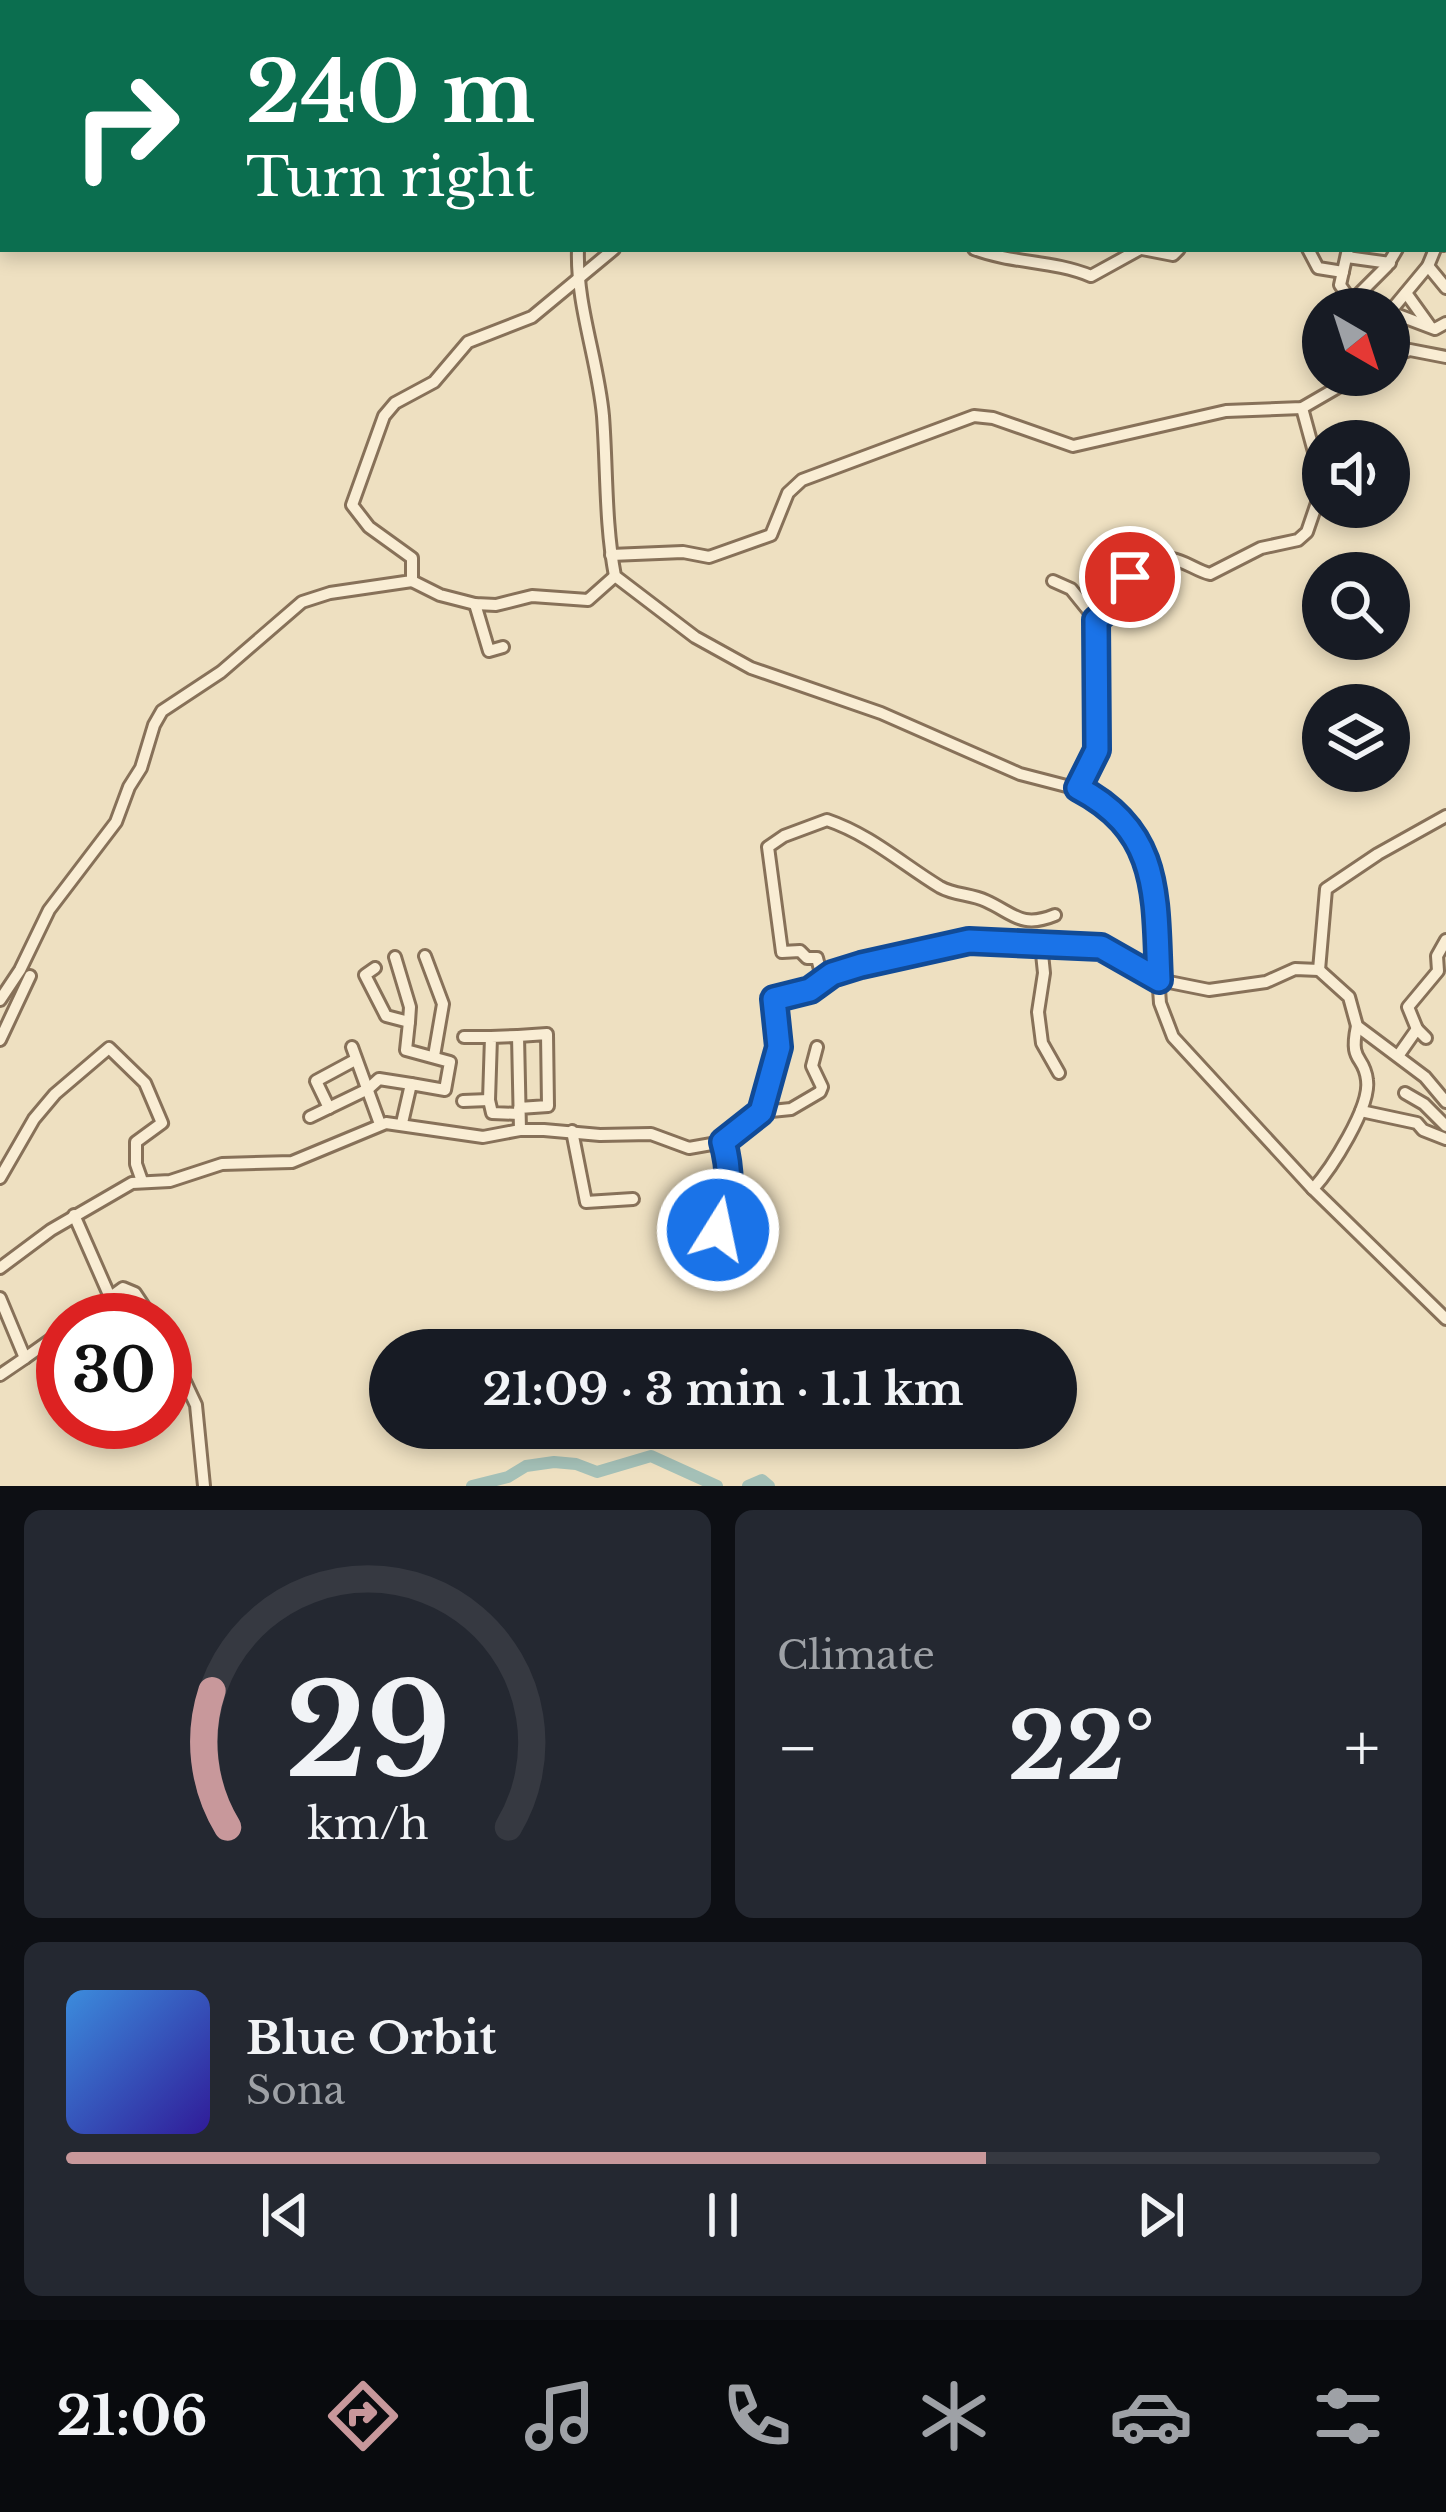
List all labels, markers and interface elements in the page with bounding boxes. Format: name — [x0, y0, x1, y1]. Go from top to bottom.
text: 240 m — [246, 41, 535, 145]
icon: right — [48, 48, 204, 204]
text: Turn right — [246, 144, 535, 211]
north arrow — [1302, 288, 1410, 396]
map controls — [1302, 288, 1410, 792]
button: sound — [1302, 420, 1410, 528]
pin — [1079, 526, 1181, 628]
icon: arrive — [1097, 544, 1163, 610]
button: search — [1302, 552, 1410, 660]
button: layers — [1302, 684, 1410, 792]
position arrow — [655, 1167, 781, 1293]
speed limit sign: 30 — [36, 1293, 192, 1449]
text: 21:09 · 3 min · 1.1 km — [482, 1361, 964, 1417]
text: Climate — [777, 1631, 935, 1680]
text: 29 — [285, 1655, 450, 1810]
text: 22° — [1008, 1692, 1155, 1803]
text: − — [777, 1707, 819, 1789]
text: + — [1344, 1707, 1380, 1789]
text: km/h — [307, 1797, 428, 1851]
text: Blue Orbit — [246, 2010, 496, 2066]
text: Sona — [246, 2066, 345, 2115]
icon: previous — [252, 2182, 318, 2248]
icon: pause — [690, 2182, 756, 2248]
icon: next — [1128, 2182, 1194, 2248]
icon: directions — [321, 2374, 405, 2458]
icon: music — [518, 2374, 602, 2458]
icon: phone — [715, 2374, 799, 2458]
icon: climate — [912, 2374, 996, 2458]
icon: car — [1109, 2374, 1193, 2458]
icon: filters — [1306, 2374, 1390, 2458]
text: 21:06 — [56, 2383, 208, 2450]

